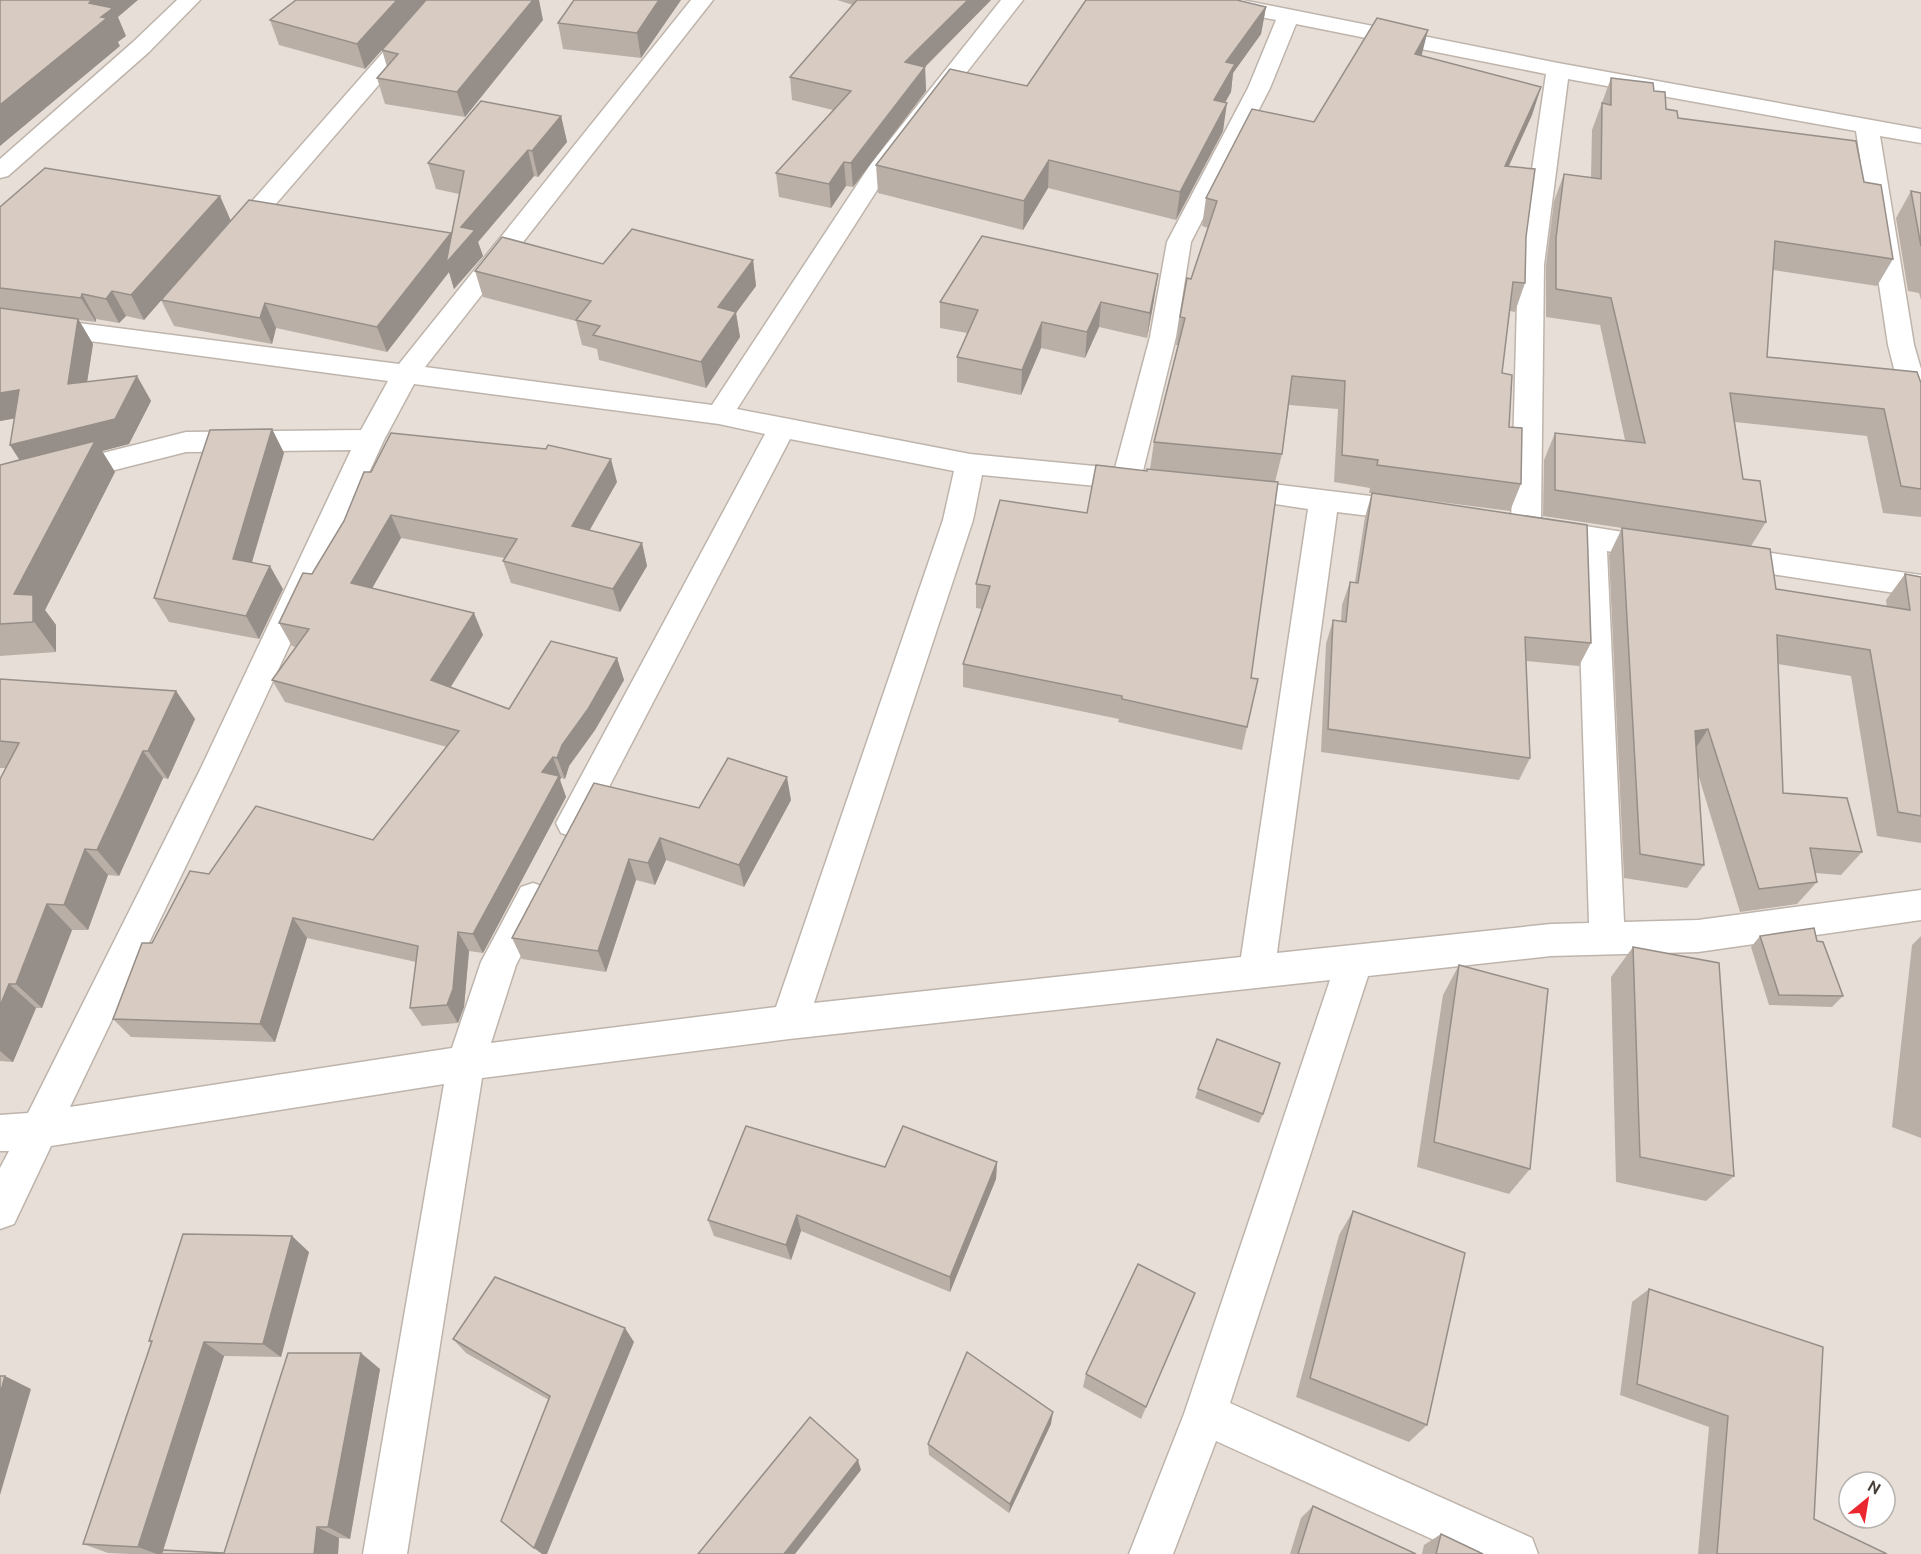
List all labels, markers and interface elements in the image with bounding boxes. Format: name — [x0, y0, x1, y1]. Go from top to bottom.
north arrow — [1837, 1470, 1897, 1530]
text: N — [1865, 1476, 1884, 1498]

